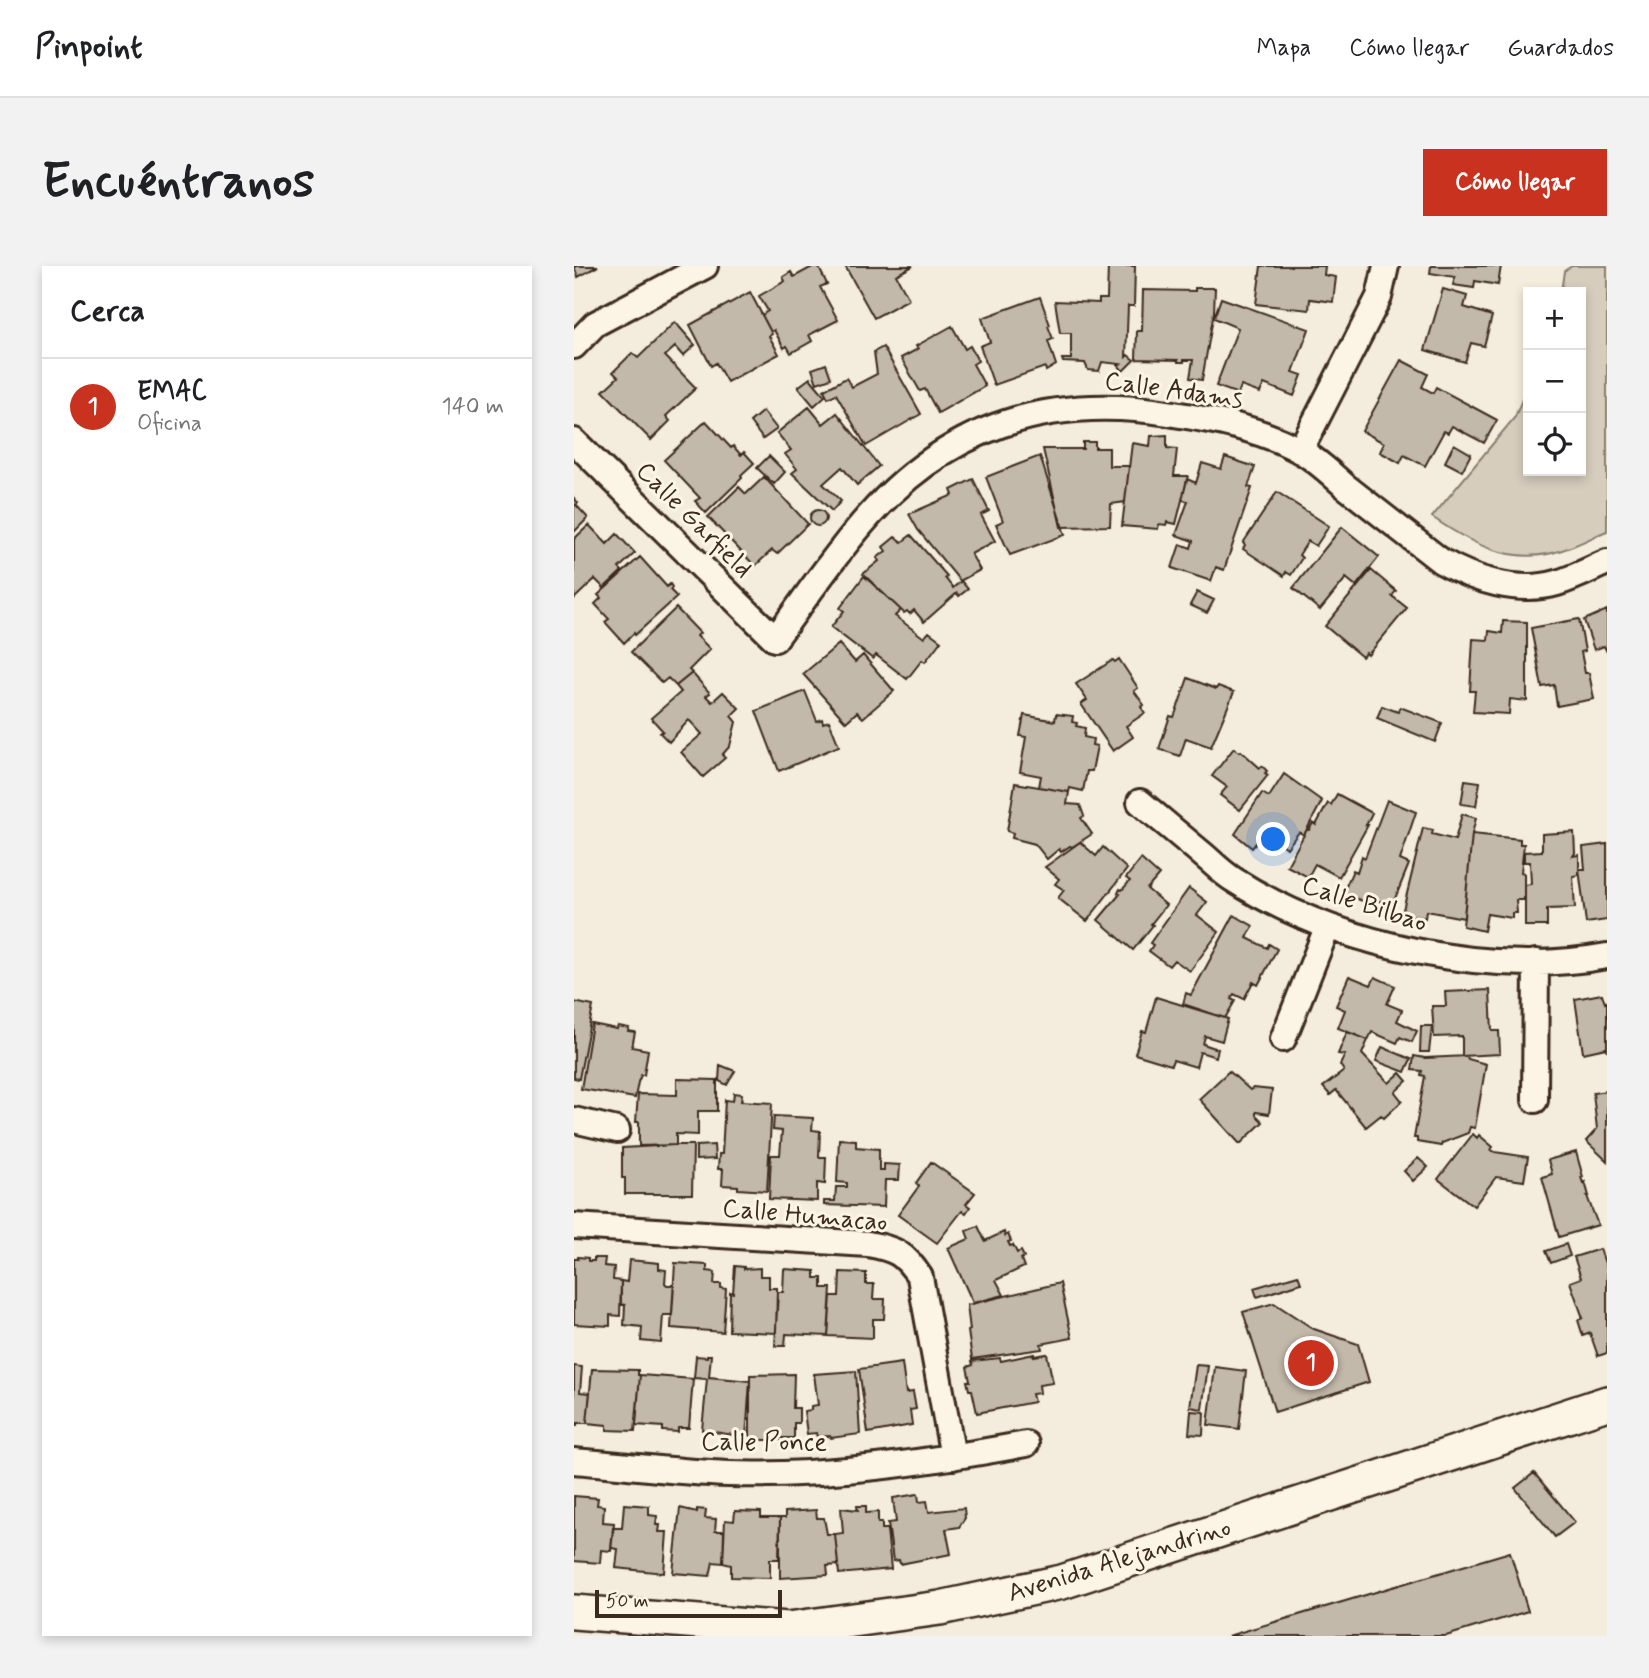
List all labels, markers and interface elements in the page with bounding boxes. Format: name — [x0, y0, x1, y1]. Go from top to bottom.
text: Pinpoint — [35, 26, 143, 70]
text: Mapa — [1256, 33, 1311, 64]
text: Cómo llegar — [1349, 33, 1469, 64]
text: Guardados — [1507, 33, 1614, 64]
button: Cómo llegar — [1423, 149, 1607, 216]
text: Encuéntranos — [42, 150, 314, 215]
map controls — [1523, 287, 1586, 476]
button: + — [1523, 287, 1586, 350]
text: Cerca — [70, 292, 145, 331]
button: − — [1523, 350, 1586, 413]
street label: Calle Adams — [1102, 364, 1245, 418]
text: EMAC — [137, 375, 207, 409]
text: 1 — [88, 392, 98, 422]
text: 140 m — [441, 392, 504, 422]
text: Oficina — [137, 409, 202, 439]
button: locate — [1523, 413, 1586, 476]
street label: Calle Garfield — [628, 455, 759, 586]
your location — [1256, 822, 1290, 856]
street label: Calle Bilbao — [1297, 869, 1431, 941]
street label: Calle Humacao — [721, 1192, 889, 1240]
pin: 1 — [1288, 1337, 1334, 1389]
street label: Calle Ponce — [701, 1426, 827, 1460]
street label: Avenida Alejandrino — [1004, 1511, 1235, 1611]
scale bar — [595, 1587, 782, 1619]
text: 50 m — [606, 1589, 649, 1614]

